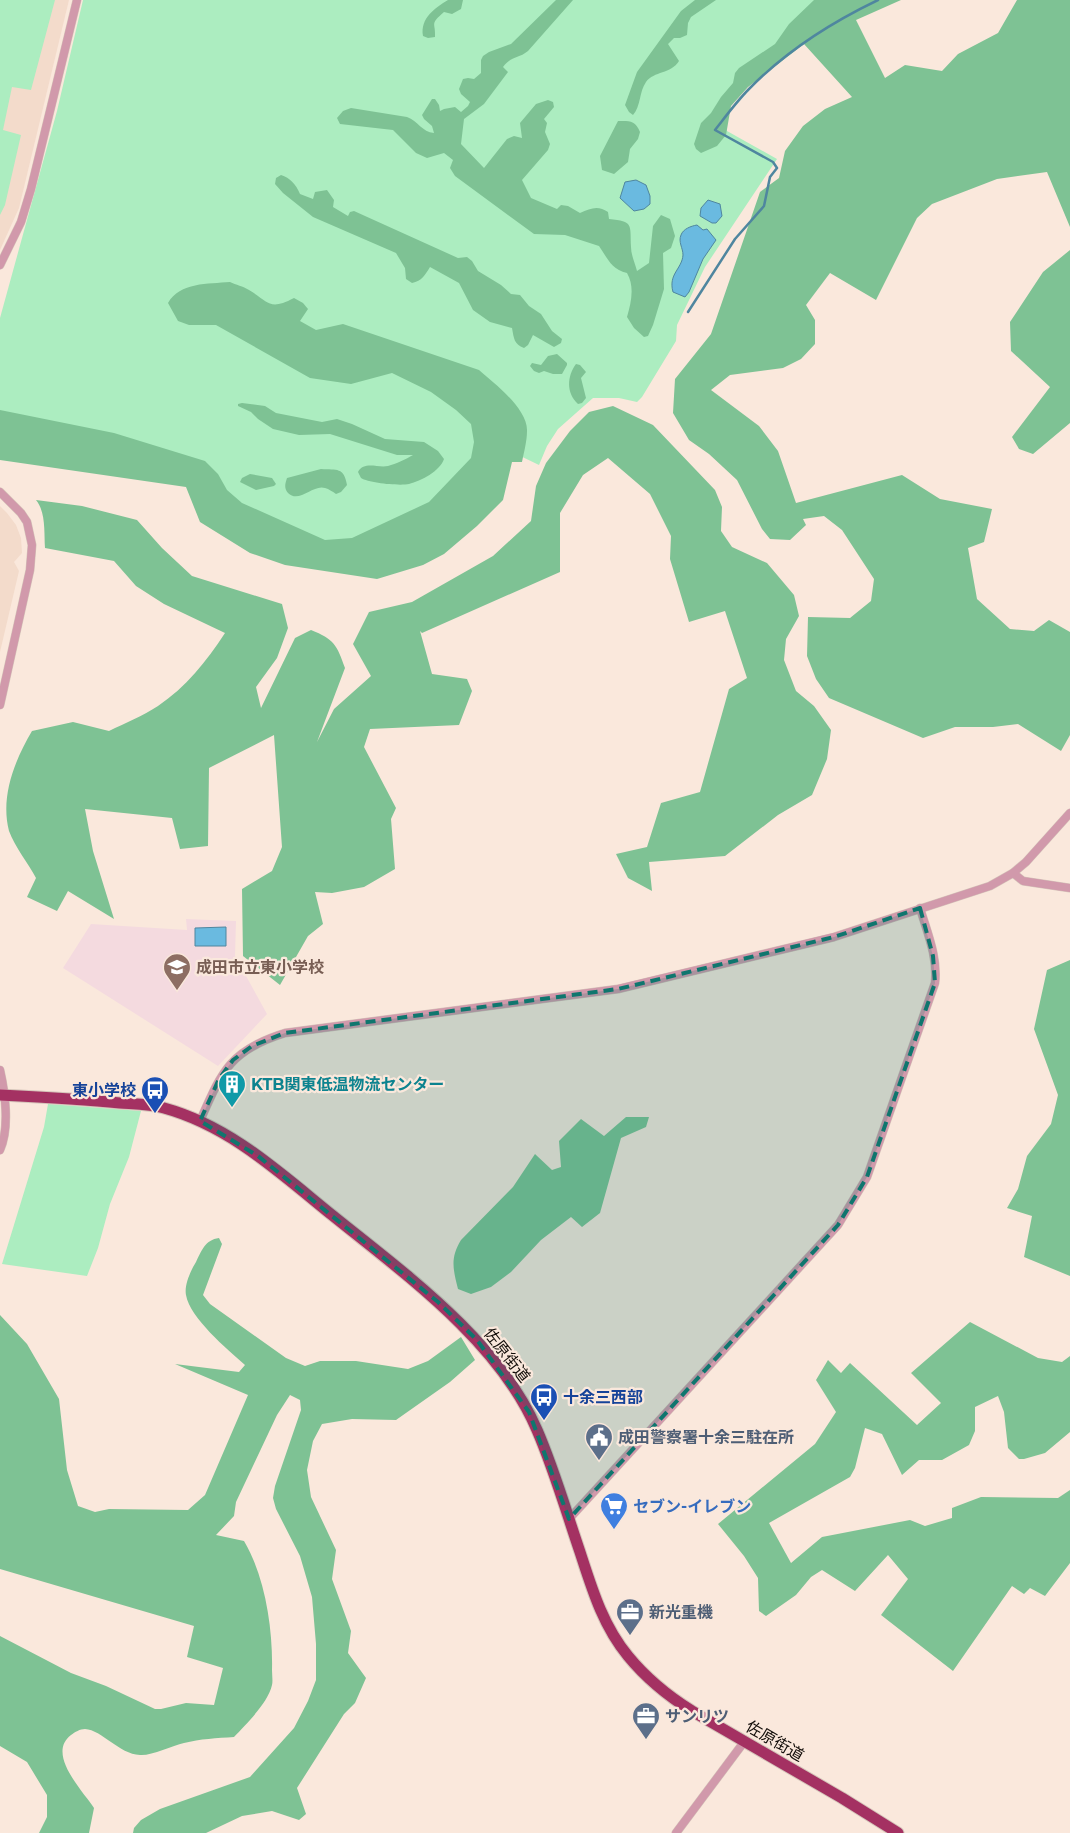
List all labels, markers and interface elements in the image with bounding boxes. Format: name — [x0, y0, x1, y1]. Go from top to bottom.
school or university icon: 成田市立東小学校 — [162, 952, 192, 991]
place label: 成田市立東小学校 — [196, 958, 324, 977]
building icon: KTB関東低温物流センター — [217, 1069, 247, 1108]
bus stop icon: 東小学校 — [140, 1075, 170, 1114]
place label: KTB関東低温物流センター — [251, 1075, 445, 1094]
place label: 東小学校 — [72, 1081, 136, 1100]
street label: 佐原街道 — [480, 1324, 534, 1386]
bus stop icon: 十余三西部 — [529, 1382, 559, 1421]
place label: 十余三西部 — [563, 1388, 643, 1407]
public building icon: 成田警察署十余三駐在所 — [584, 1422, 614, 1461]
place label: 成田警察署十余三駐在所 — [618, 1428, 794, 1447]
supermarket icon: セブン-イレブン — [599, 1491, 629, 1530]
place label: セブン-イレブン — [633, 1497, 751, 1516]
office icon: 新光重機 — [615, 1597, 645, 1636]
place label: 新光重機 — [649, 1603, 713, 1622]
office icon: サンリツ — [631, 1701, 661, 1740]
place label: サンリツ — [665, 1707, 729, 1726]
street label: 佐原街道 — [743, 1717, 807, 1765]

